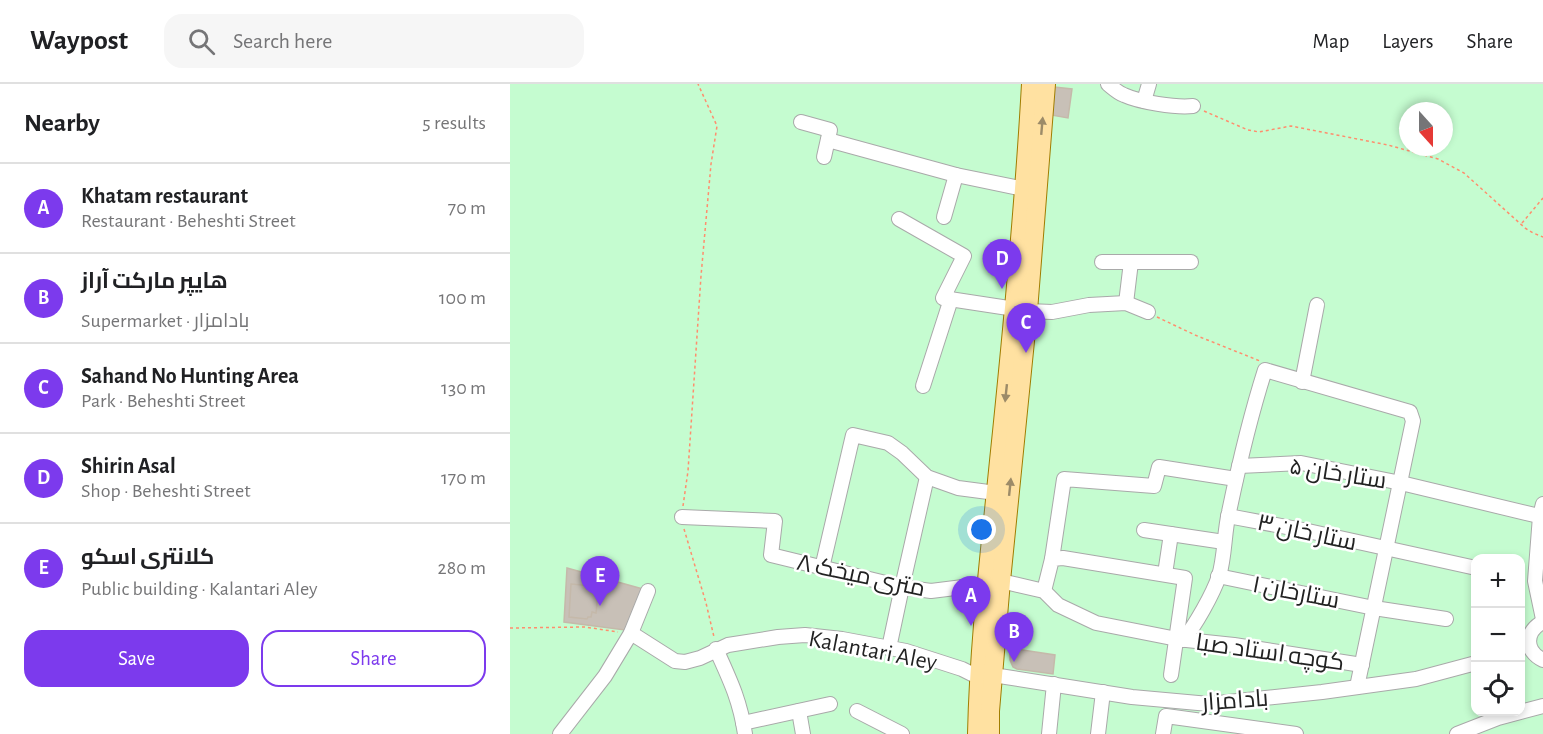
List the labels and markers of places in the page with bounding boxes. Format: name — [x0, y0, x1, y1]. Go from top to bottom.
pin: D — [982, 240, 1022, 289]
pin: C — [1006, 304, 1046, 353]
pin: E — [580, 556, 620, 606]
pin: A — [952, 576, 990, 626]
pin: B — [994, 612, 1034, 662]

